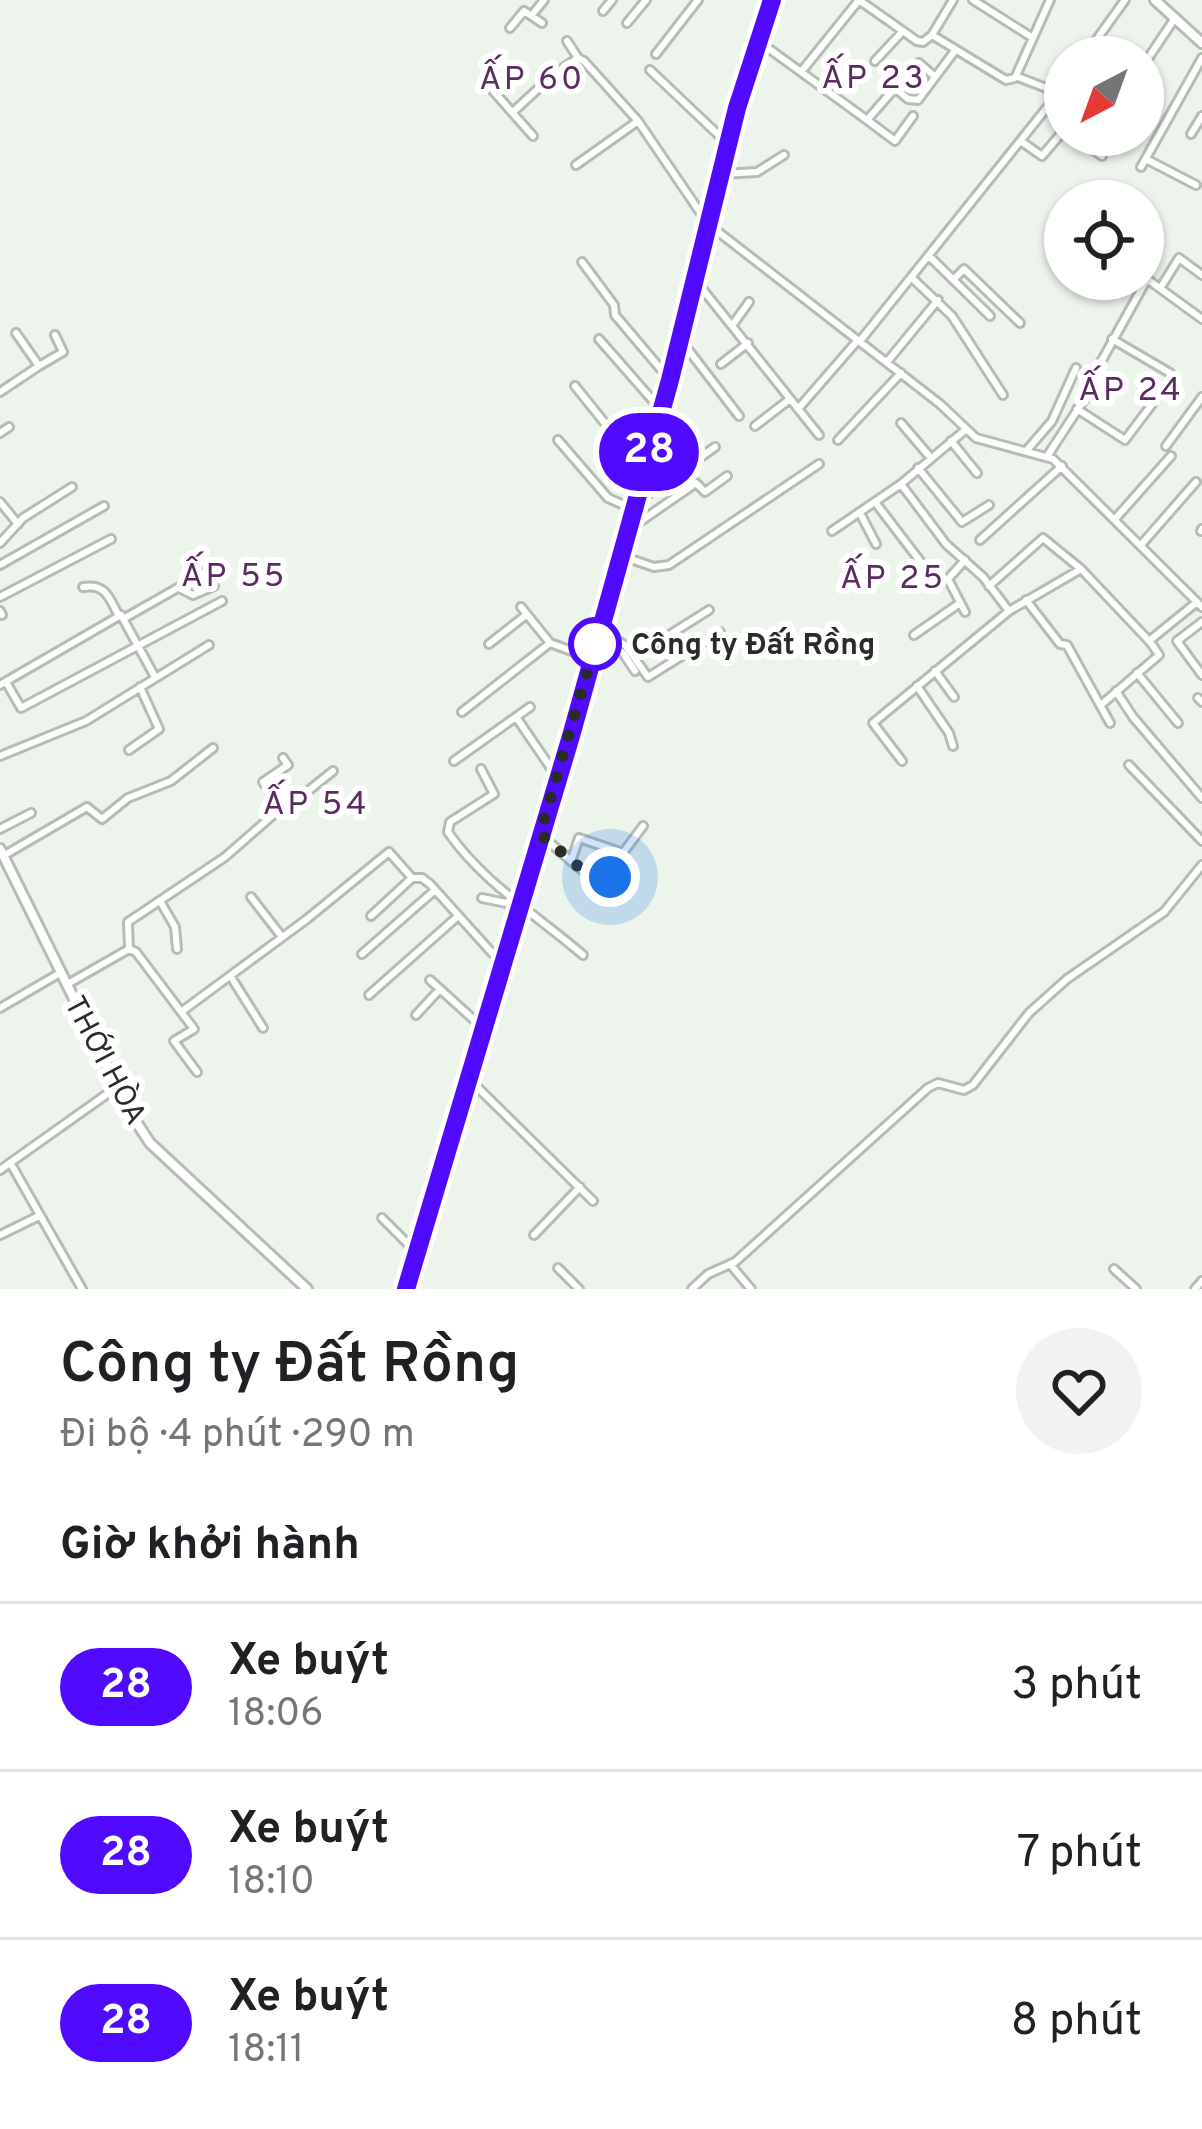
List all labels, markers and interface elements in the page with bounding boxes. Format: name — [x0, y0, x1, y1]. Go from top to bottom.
north arrow — [1044, 36, 1164, 156]
map controls — [1044, 36, 1164, 300]
district label: ẤP 23 — [821, 53, 927, 101]
district label: ẤP 60 — [479, 54, 585, 102]
button: locate — [1044, 180, 1164, 300]
district label: ẤP 24 — [1078, 365, 1184, 413]
line badge: 28 — [595, 413, 703, 491]
text: 28 — [623, 425, 675, 478]
district label: ẤP 55 — [181, 551, 287, 599]
district label: ẤP 25 — [840, 553, 946, 601]
marker: Công ty Đất Rồng — [570, 619, 620, 669]
place label: Công ty Đất Rồng — [631, 626, 875, 665]
district label: ẤP 54 — [263, 779, 369, 827]
your location — [580, 847, 640, 907]
street label: THỚI HÒA — [55, 989, 156, 1132]
button: heart — [1016, 1328, 1142, 1454]
text: Công ty Đất Rồng — [60, 1331, 519, 1403]
text: Đi bộ · 4 phút · 290 m — [60, 1412, 415, 1461]
text: Giờ khởi hành — [60, 1518, 360, 1575]
text: Xe buýt — [228, 1634, 389, 1691]
text: 3 phút — [1011, 1658, 1142, 1715]
text: 28 — [100, 1660, 152, 1713]
text: 18:06 — [228, 1691, 323, 1740]
text: Xe buýt — [228, 1802, 389, 1859]
text: 7 phút — [1017, 1826, 1142, 1883]
text: 28 — [100, 1828, 152, 1881]
text: 18:10 — [228, 1859, 315, 1908]
text: Xe buýt — [228, 1970, 389, 2027]
text: 8 phút — [1011, 1994, 1142, 2051]
text: 28 — [100, 1996, 152, 2049]
text: 18:11 — [228, 2027, 304, 2076]

